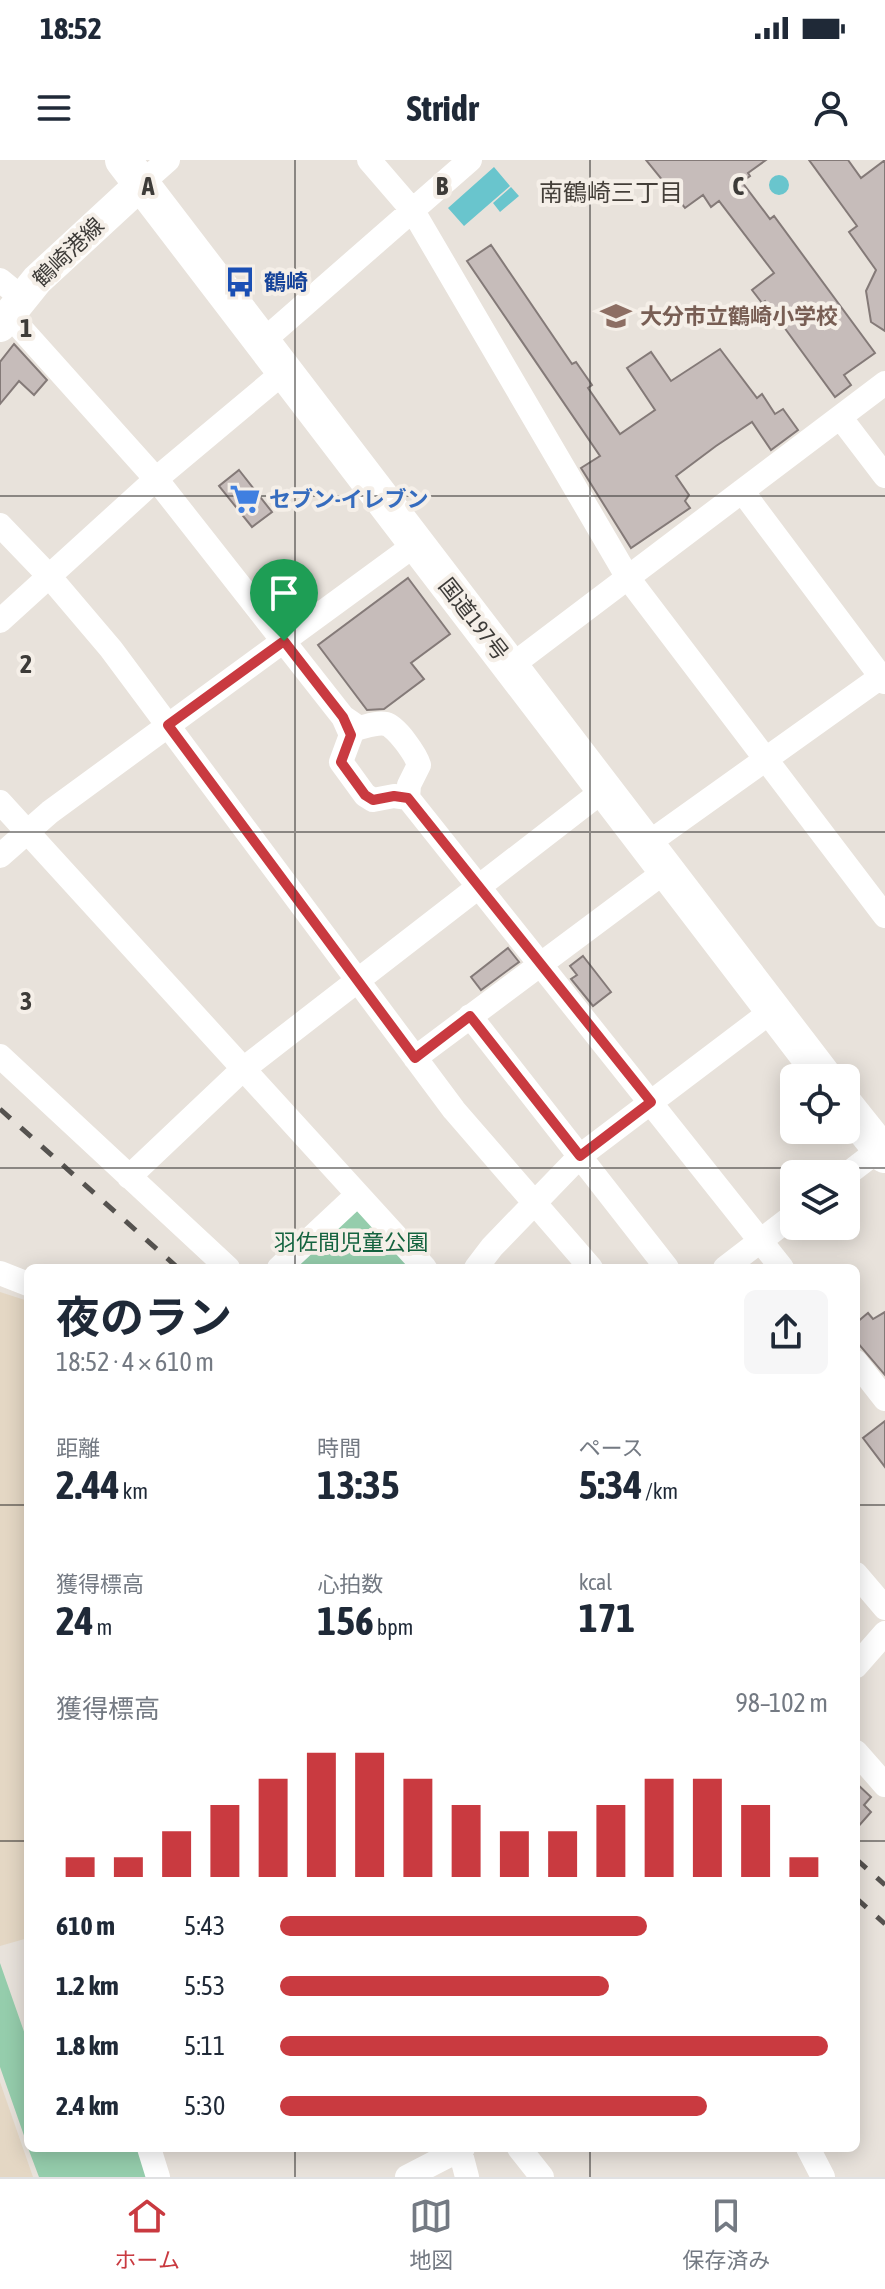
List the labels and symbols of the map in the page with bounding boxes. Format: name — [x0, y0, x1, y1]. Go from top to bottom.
text: A — [141, 171, 155, 201]
text: B — [436, 171, 449, 201]
text: C — [732, 171, 744, 201]
district label: 南鶴崎三丁目 — [539, 179, 683, 206]
street label: 鶴崎港線 — [27, 212, 109, 292]
bus stop icon: 鶴崎 — [223, 265, 257, 299]
place label: 鶴崎 — [264, 269, 308, 295]
school or university icon: 大分市立鶴崎小学校 — [599, 299, 633, 333]
place label: 大分市立鶴崎小学校 — [640, 303, 838, 329]
text: 1 — [20, 313, 32, 343]
supermarket icon: セブン-イレブン — [228, 482, 262, 516]
place label: セブン-イレブン — [269, 486, 429, 512]
pin — [250, 559, 318, 641]
street label: 国道197号 — [434, 573, 514, 665]
text: 2 — [20, 649, 32, 679]
text: 3 — [20, 986, 32, 1016]
park label: 羽佐間児童公園 — [274, 1229, 428, 1255]

